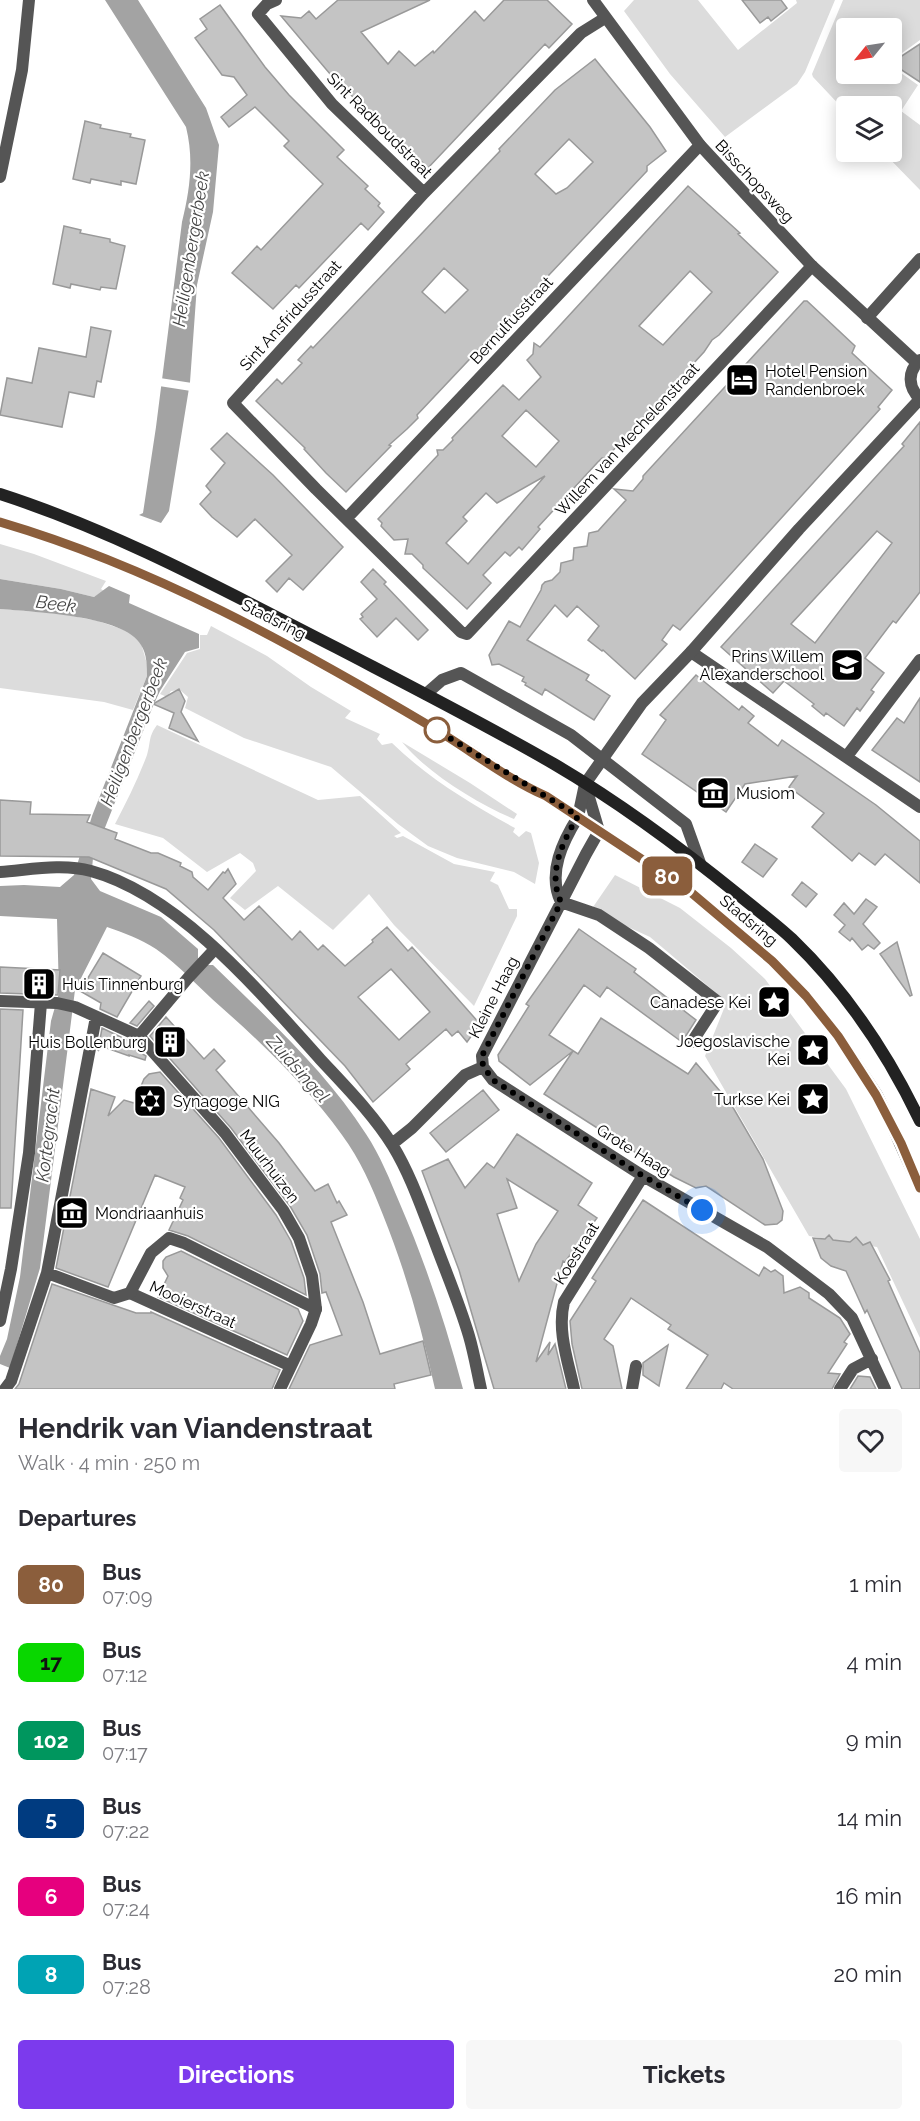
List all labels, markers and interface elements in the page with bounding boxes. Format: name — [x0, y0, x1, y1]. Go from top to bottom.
north arrow — [836, 18, 902, 84]
map controls — [836, 18, 902, 162]
street label: Sint Radboudstraat — [323, 69, 437, 182]
button: layers — [836, 96, 902, 162]
street label: Bisschopsweg — [711, 136, 798, 227]
water label: Heiligenbergerbeek — [168, 169, 213, 328]
street label: Sint Ansfridusstraat — [236, 256, 345, 375]
street label: Bernulfusstraat — [466, 272, 557, 368]
street label: Willem van Mechelenstraat — [551, 358, 704, 520]
hotel icon: Hotel Pension Randenbroek — [724, 362, 760, 398]
place label: Hotel Pension Randenbroek — [765, 362, 867, 399]
water label: Beek — [35, 591, 78, 616]
street label: Stadsring — [238, 595, 309, 644]
place label: Prins Willem Alexanderschool — [700, 647, 825, 684]
school or university icon: Prins Willem Alexanderschool — [829, 647, 865, 683]
water label: Heiligenbergerbeek — [96, 654, 172, 809]
unlabelled marker — [424, 717, 450, 743]
museum icon: Musiom — [695, 775, 731, 811]
place label: Musiom — [736, 784, 795, 803]
line badge: 80 — [640, 856, 694, 896]
text: 80 — [654, 864, 680, 889]
street label: Stadsring — [716, 891, 781, 950]
street label: Kleine Haag — [465, 953, 522, 1041]
building icon: Huis Tinnenburg — [21, 966, 57, 1002]
place label: Huis Tinnenburg — [62, 975, 183, 994]
place icon: Canadese Kei — [756, 984, 792, 1020]
place label: Canadese Kei — [650, 993, 751, 1012]
building icon: Huis Bollenburg — [152, 1024, 188, 1060]
water label: Zuidsingel — [262, 1030, 334, 1107]
place label: Joegoslavische Kei — [676, 1032, 790, 1069]
place icon: Joegoslavische Kei — [795, 1032, 831, 1068]
place label: Huis Bollenburg — [28, 1033, 147, 1052]
place icon: Turkse Kei — [795, 1081, 831, 1117]
synagogue icon: Synagoge NIG — [132, 1083, 168, 1119]
water label: Kortegracht — [31, 1086, 64, 1183]
place label: Turkse Kei — [714, 1090, 790, 1109]
place label: Synagoge NIG — [173, 1092, 280, 1111]
street label: Grote Haag — [593, 1120, 674, 1181]
street label: Muurhuizen — [236, 1126, 303, 1207]
museum icon: Mondriaanhuis — [54, 1195, 90, 1231]
your location — [687, 1195, 717, 1225]
place label: Mondriaanhuis — [95, 1204, 204, 1223]
street label: Koestraat — [550, 1218, 603, 1288]
street label: Mooierstraat — [147, 1277, 240, 1332]
button: heart — [839, 1409, 902, 1472]
text: Hendrik van Viandenstraat — [18, 1412, 373, 1445]
text: Walk · 4 min · 250 m — [18, 1451, 200, 1475]
text: Departures — [18, 1505, 136, 1531]
text: Bus — [102, 1559, 141, 1585]
text: 1 min — [849, 1571, 902, 1597]
text: 80 — [38, 1572, 64, 1597]
text: 07:09 — [102, 1585, 153, 1609]
text: Bus — [102, 1637, 141, 1663]
text: 4 min — [847, 1649, 902, 1675]
text: 17 — [40, 1650, 62, 1675]
text: 07:12 — [102, 1663, 148, 1687]
text: Bus — [102, 1715, 141, 1741]
text: 9 min — [846, 1727, 902, 1753]
text: 102 — [33, 1728, 69, 1753]
text: 07:17 — [102, 1741, 148, 1765]
text: Bus — [102, 1793, 141, 1819]
text: 14 min — [837, 1805, 902, 1831]
text: 5 — [45, 1806, 57, 1831]
text: 07:22 — [102, 1819, 149, 1843]
text: Bus — [102, 1871, 141, 1897]
text: 16 min — [836, 1883, 902, 1909]
text: 6 — [45, 1884, 57, 1909]
text: 07:24 — [102, 1897, 150, 1921]
text: Bus — [102, 1949, 141, 1975]
text: 20 min — [834, 1961, 902, 1987]
text: 8 — [45, 1962, 57, 1987]
text: 07:28 — [102, 1975, 151, 1999]
button: Directions — [18, 2040, 454, 2109]
button: Tickets — [466, 2040, 902, 2109]

